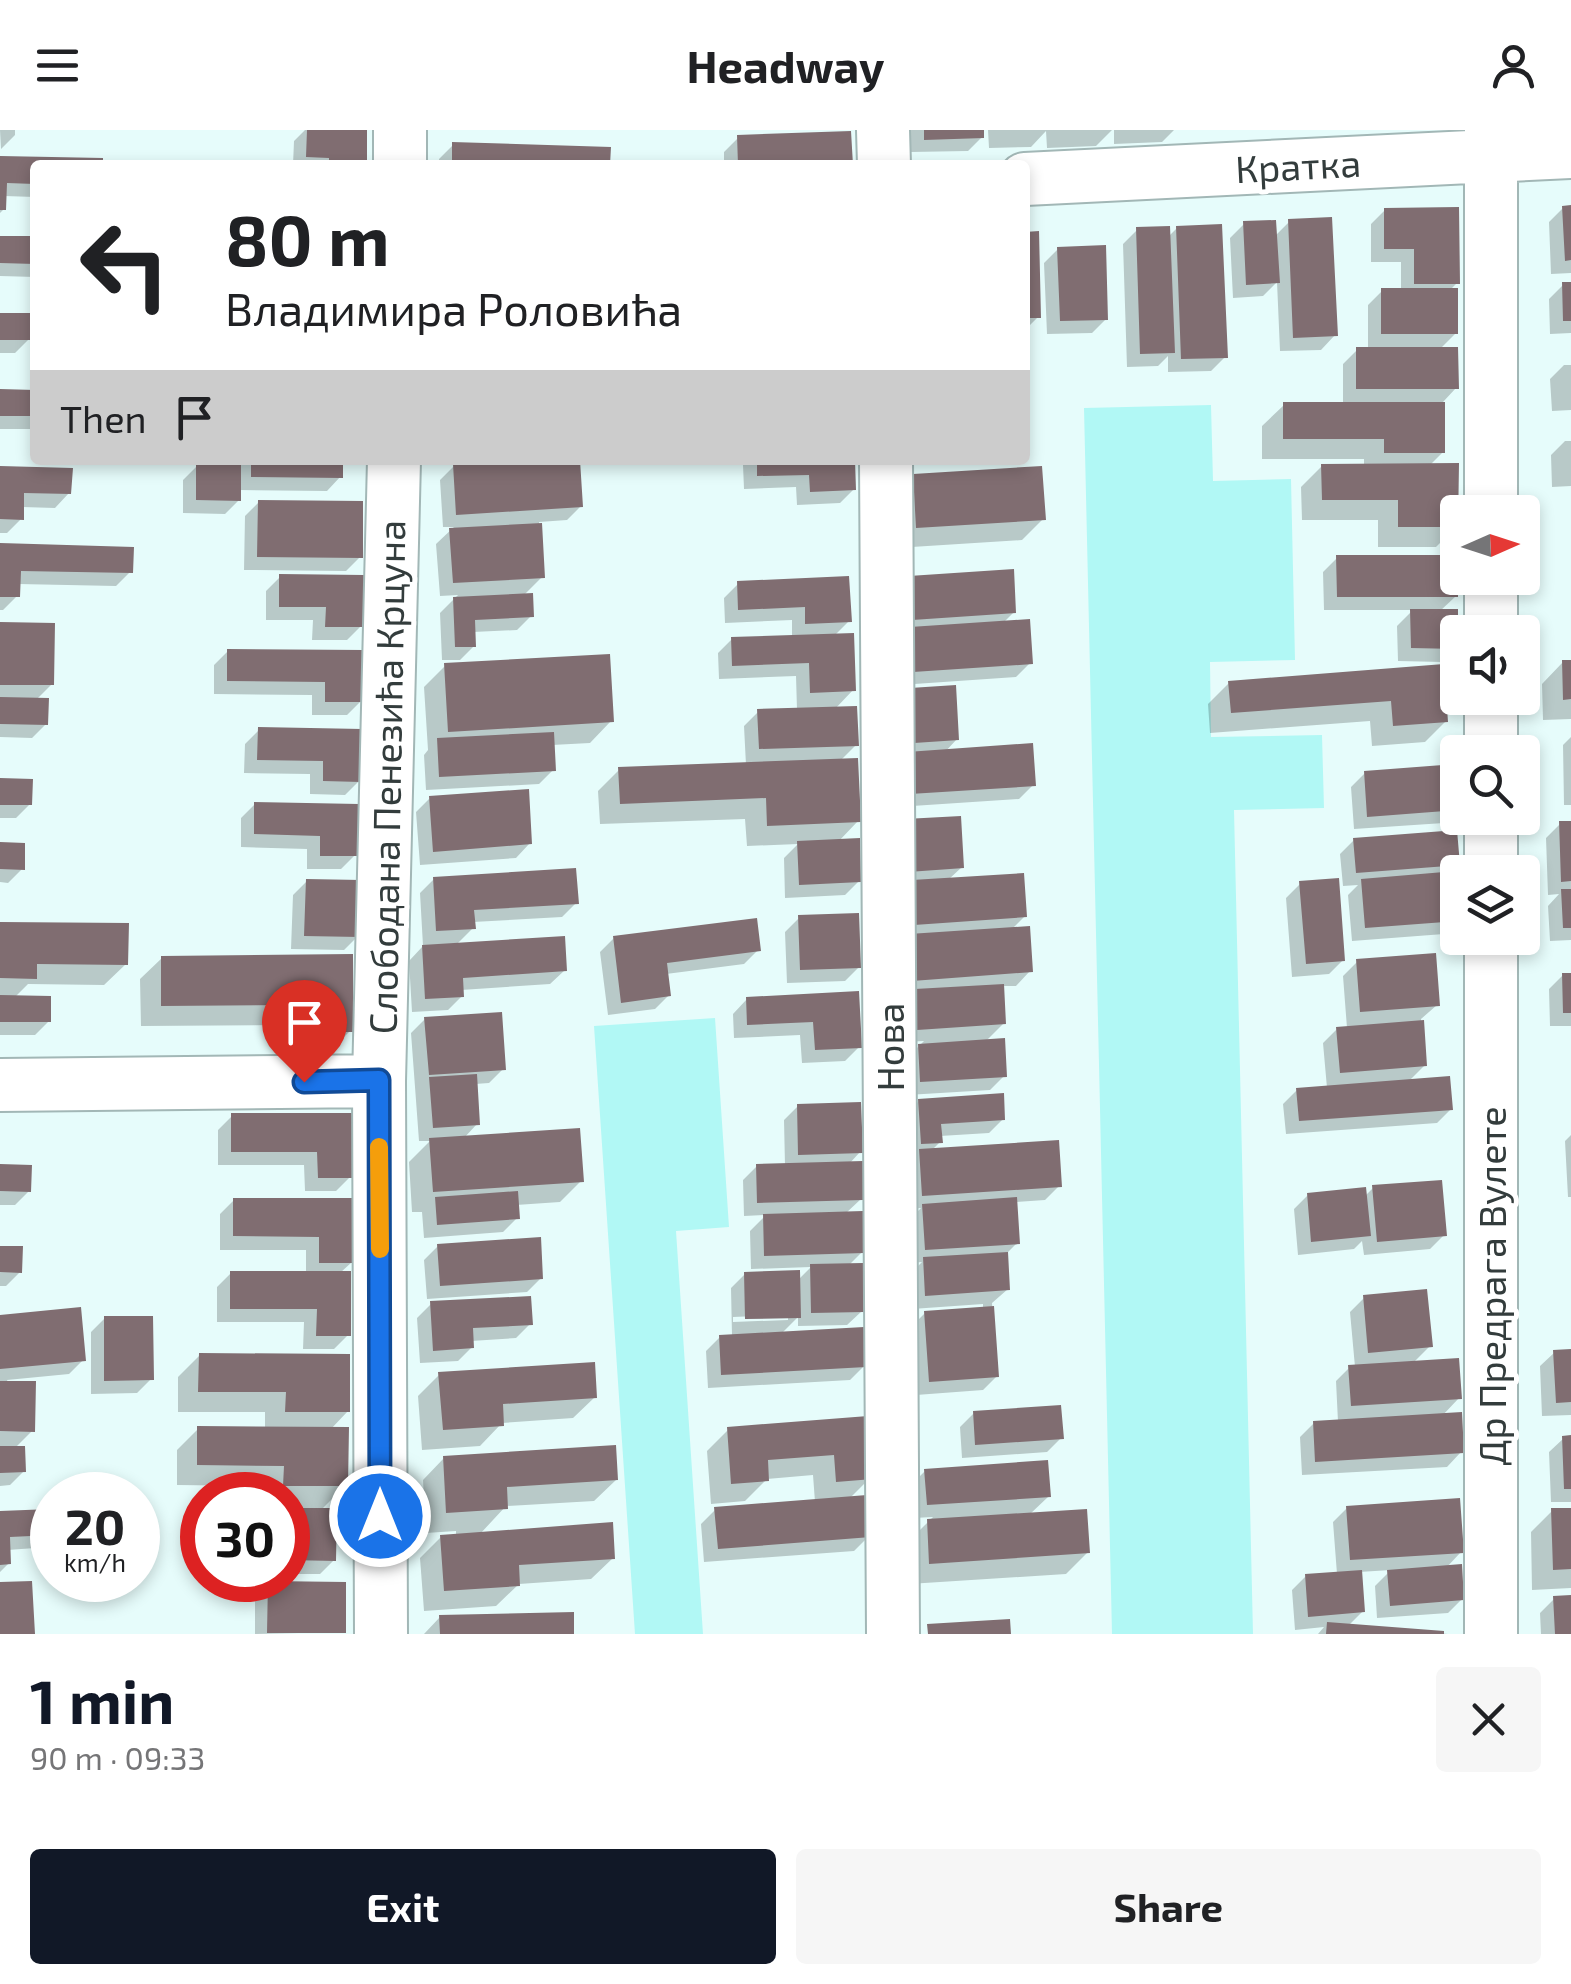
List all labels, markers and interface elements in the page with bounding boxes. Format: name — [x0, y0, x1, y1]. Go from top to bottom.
icon: menu — [30, 38, 85, 93]
text: Headway — [687, 38, 884, 92]
icon: person — [1486, 38, 1541, 93]
street label: Кратка — [1234, 139, 1362, 191]
text: 80 m — [225, 196, 390, 280]
icon: left — [60, 200, 190, 330]
text: Владимира Роловића — [225, 281, 682, 335]
icon: arrive — [167, 390, 222, 445]
text: Then — [60, 395, 147, 441]
north arrow — [1440, 495, 1540, 595]
map controls — [1440, 495, 1540, 955]
street label: Слободана Пенезића Крцуна — [359, 519, 413, 1035]
button: sound — [1440, 615, 1540, 715]
button: search — [1440, 735, 1540, 835]
button: layers — [1440, 855, 1540, 955]
pin — [262, 980, 347, 1083]
icon: arrive — [277, 995, 332, 1050]
street label: Нова — [866, 1002, 912, 1092]
street label: Др Предрага Вулете — [1468, 1106, 1514, 1466]
position arrow — [328, 1464, 432, 1568]
speed limit sign: 30 — [180, 1472, 310, 1602]
text: 20 — [65, 1495, 125, 1555]
text: km/h — [64, 1547, 126, 1577]
text: 1 min — [30, 1664, 174, 1736]
button: close — [1436, 1667, 1541, 1772]
text: 90 m · 09:33 — [30, 1738, 205, 1776]
button: Exit — [30, 1849, 776, 1964]
button: Share — [796, 1849, 1541, 1964]

